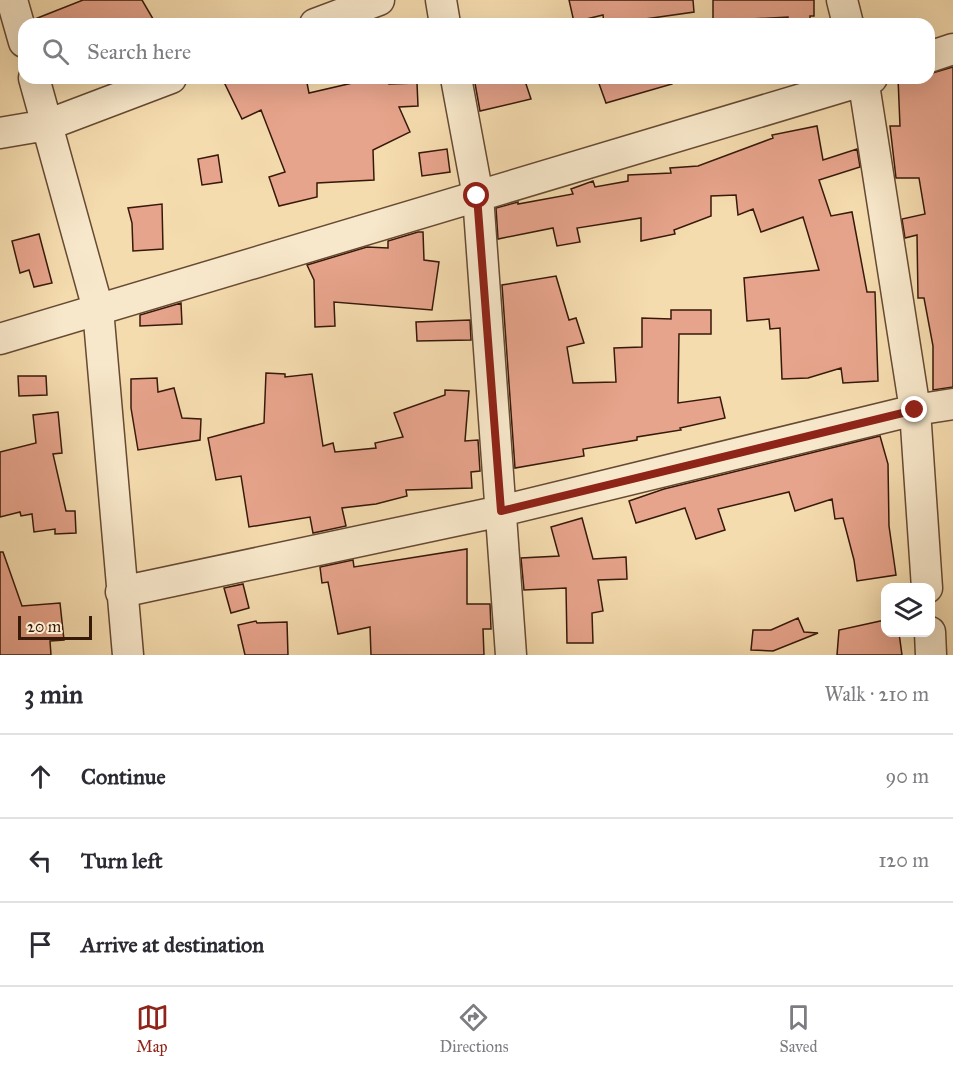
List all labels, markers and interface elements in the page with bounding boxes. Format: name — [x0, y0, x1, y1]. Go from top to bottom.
search box — [18, 18, 935, 84]
icon: search — [39, 35, 72, 68]
text: Search here — [87, 38, 191, 65]
route start — [463, 182, 489, 208]
route end — [901, 396, 927, 422]
map controls — [881, 583, 935, 637]
button: layers — [881, 583, 935, 637]
scale bar — [18, 613, 92, 640]
text: 20 m — [27, 617, 61, 636]
text: 3 min — [24, 678, 83, 710]
text: Walk · 210 m — [824, 682, 929, 706]
icon: ahead — [24, 760, 57, 793]
text: Continue — [81, 763, 166, 790]
text: 90 m — [886, 764, 929, 788]
icon: left — [24, 844, 57, 877]
text: Turn left — [81, 847, 163, 874]
text: 120 m — [878, 848, 929, 872]
icon: arrive — [24, 928, 57, 961]
text: Arrive at destination — [81, 931, 264, 958]
tab: Map — [136, 1001, 169, 1056]
tab: Directions — [440, 1001, 508, 1056]
tab: Saved — [779, 1001, 817, 1056]

